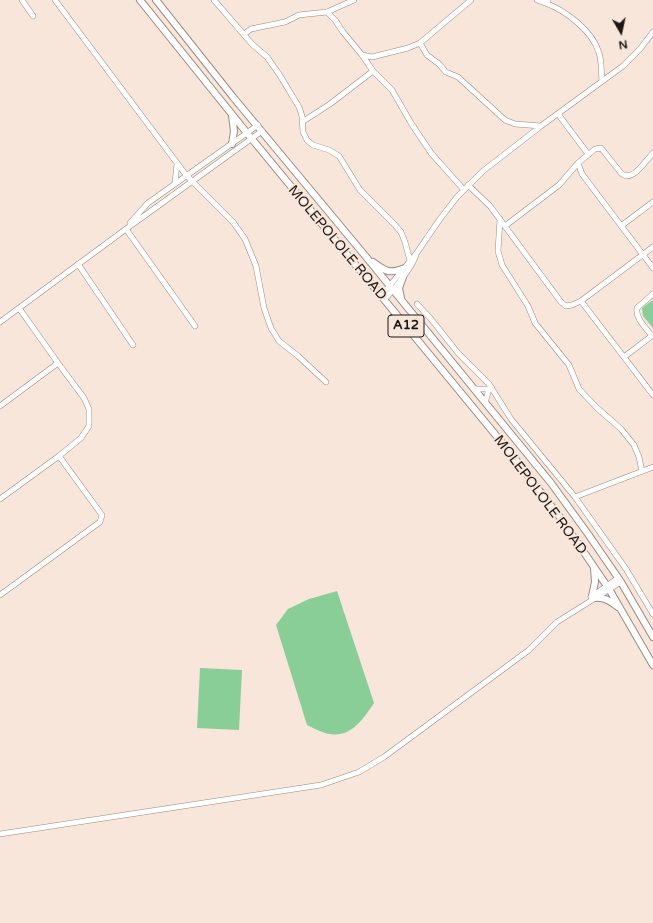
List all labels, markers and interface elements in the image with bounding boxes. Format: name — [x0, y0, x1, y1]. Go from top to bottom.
north arrow — [601, 12, 641, 52]
text: N — [618, 37, 628, 51]
street label: MOLEPOLOLE ROAD — [284, 182, 390, 304]
road number: A12 — [388, 315, 424, 337]
street label: MOLEPOLOLE ROAD — [490, 432, 590, 558]

